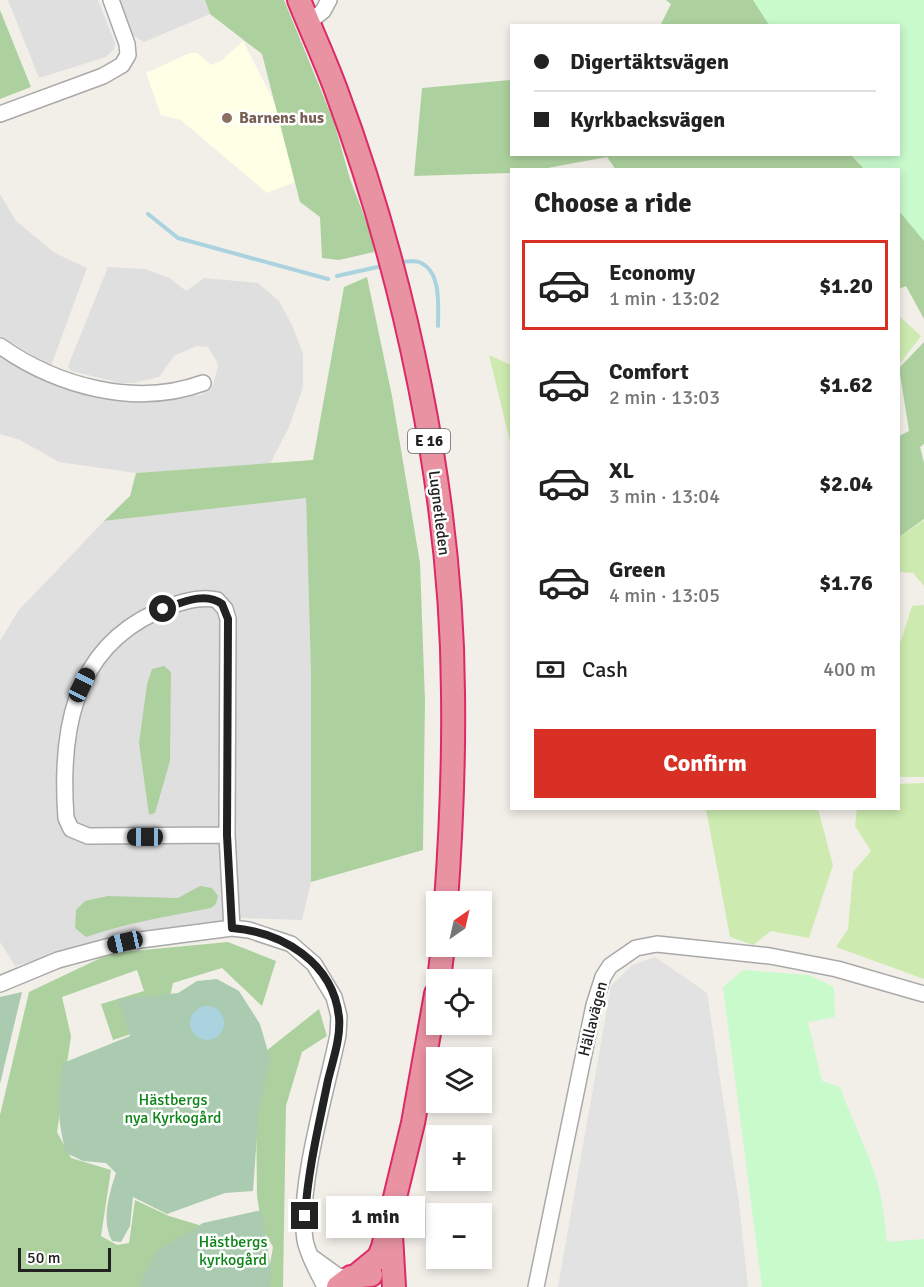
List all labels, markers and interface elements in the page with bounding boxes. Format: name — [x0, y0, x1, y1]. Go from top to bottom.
text: Digertäktsvägen — [570, 48, 729, 75]
text: Kyrkbacksvägen — [570, 106, 725, 133]
place label: Barnens hus — [239, 108, 324, 128]
marker: Barnens hus — [220, 111, 234, 125]
text: Choose a ride — [534, 187, 692, 220]
icon: car — [537, 258, 591, 312]
text: Economy — [609, 259, 695, 286]
text: $1.20 — [819, 272, 873, 299]
text: 1 min · 13:02 — [609, 286, 720, 311]
icon: car — [537, 357, 591, 411]
text: Comfort — [609, 358, 689, 385]
text: $1.62 — [819, 371, 873, 398]
text: 2 min · 13:03 — [609, 385, 720, 410]
road number: E 16 — [408, 429, 450, 453]
icon: car — [537, 456, 591, 510]
text: XL — [609, 457, 634, 484]
street label: Lugnetleden — [424, 469, 454, 557]
text: $2.04 — [819, 470, 873, 497]
text: 3 min · 13:04 — [609, 484, 720, 509]
icon: car — [537, 555, 591, 609]
text: Green — [609, 556, 666, 583]
text: $1.76 — [819, 569, 873, 596]
text: 4 min · 13:05 — [609, 583, 720, 608]
route start — [149, 595, 176, 622]
icon: cash — [534, 653, 567, 686]
text: Cash — [582, 656, 628, 683]
text: 400 m — [823, 657, 876, 682]
car — [66, 665, 98, 705]
button: Confirm — [534, 729, 876, 798]
car — [127, 828, 163, 846]
north arrow — [426, 891, 492, 957]
map controls — [426, 891, 492, 1269]
car — [105, 929, 145, 955]
button: locate — [426, 969, 492, 1035]
street label: Hällavägen — [574, 979, 612, 1059]
button: layers — [426, 1047, 492, 1113]
park label: Hästbergs nya Kyrkogård — [125, 1090, 221, 1128]
button: + — [426, 1125, 492, 1191]
callout: 1 min — [326, 1195, 425, 1237]
route end — [291, 1202, 318, 1229]
button: − — [426, 1203, 492, 1269]
text: 1 min — [351, 1204, 400, 1229]
park label: Hästbergs kyrkogård — [198, 1232, 268, 1270]
scale bar — [18, 1245, 111, 1272]
text: 50 m — [27, 1248, 61, 1268]

